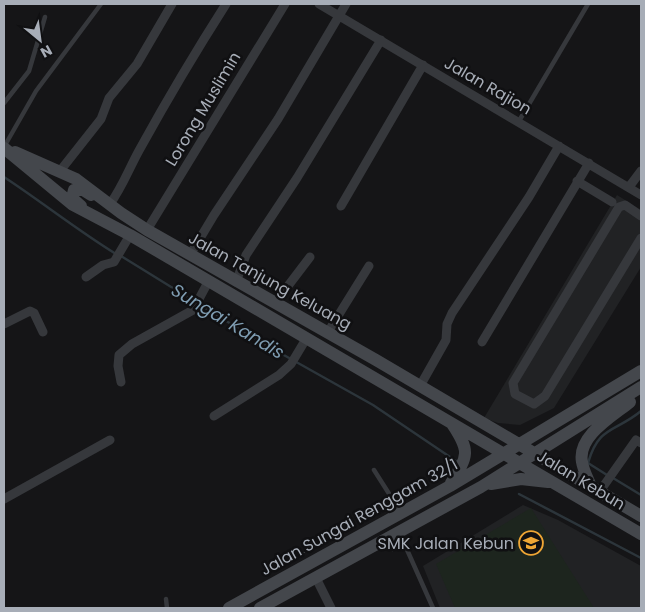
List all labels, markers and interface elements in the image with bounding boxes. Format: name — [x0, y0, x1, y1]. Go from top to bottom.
north arrow — [15, 15, 65, 65]
text: N — [37, 40, 56, 63]
street label: Lorong Muslimin — [160, 48, 246, 170]
street label: Jalan Rajion — [440, 52, 536, 120]
street label: Jalan Tanjung Keluang — [184, 226, 356, 336]
water label: Sungai Kandis — [167, 277, 289, 365]
street label: Jalan Kebun — [532, 445, 630, 515]
street label: Jalan Sungai Renggam 32/1 — [256, 453, 462, 581]
school or university icon: SMK Jalan Kebun — [518, 530, 544, 556]
place label: SMK Jalan Kebun — [378, 532, 514, 555]

